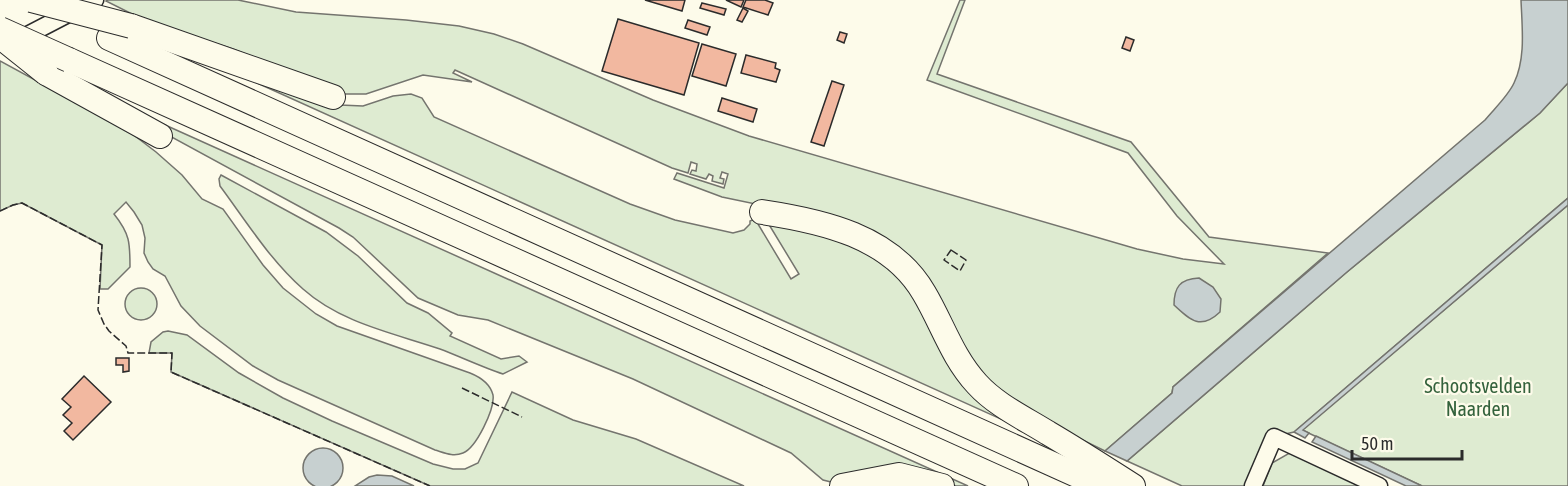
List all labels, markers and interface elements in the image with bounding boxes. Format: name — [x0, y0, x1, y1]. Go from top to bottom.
park label: Schootsvelden Naarden — [1424, 374, 1532, 420]
scale bar — [1352, 423, 1462, 461]
text: 50 m — [1361, 433, 1393, 454]

